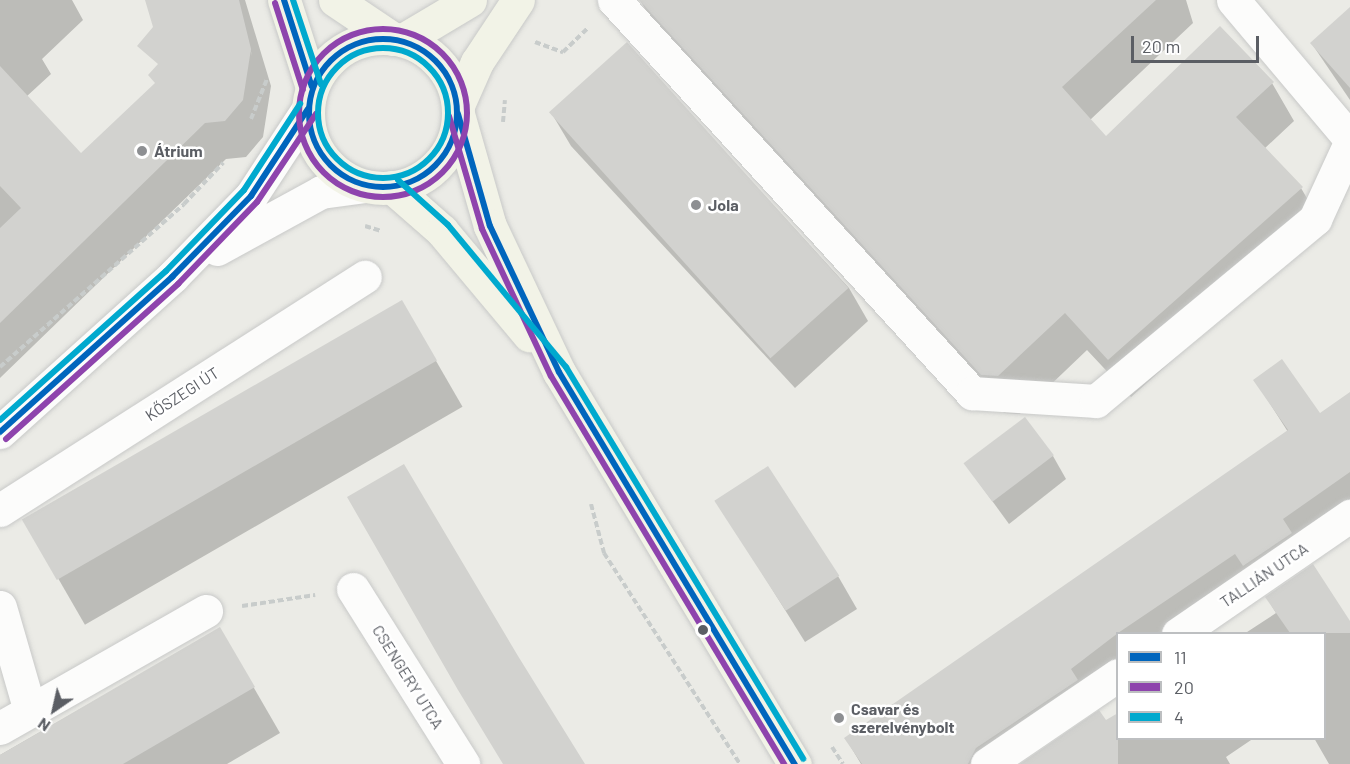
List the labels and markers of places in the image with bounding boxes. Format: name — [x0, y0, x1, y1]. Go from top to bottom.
place label: Átrium — [154, 141, 203, 161]
marker: Átrium — [135, 144, 149, 158]
place label: Jola — [708, 195, 739, 215]
marker: Jola — [689, 198, 703, 212]
unlabelled marker — [697, 624, 709, 636]
place label: Csavar és szerelvénybolt — [851, 699, 955, 737]
marker: Csavar és szerelvénybolt — [832, 711, 846, 725]

